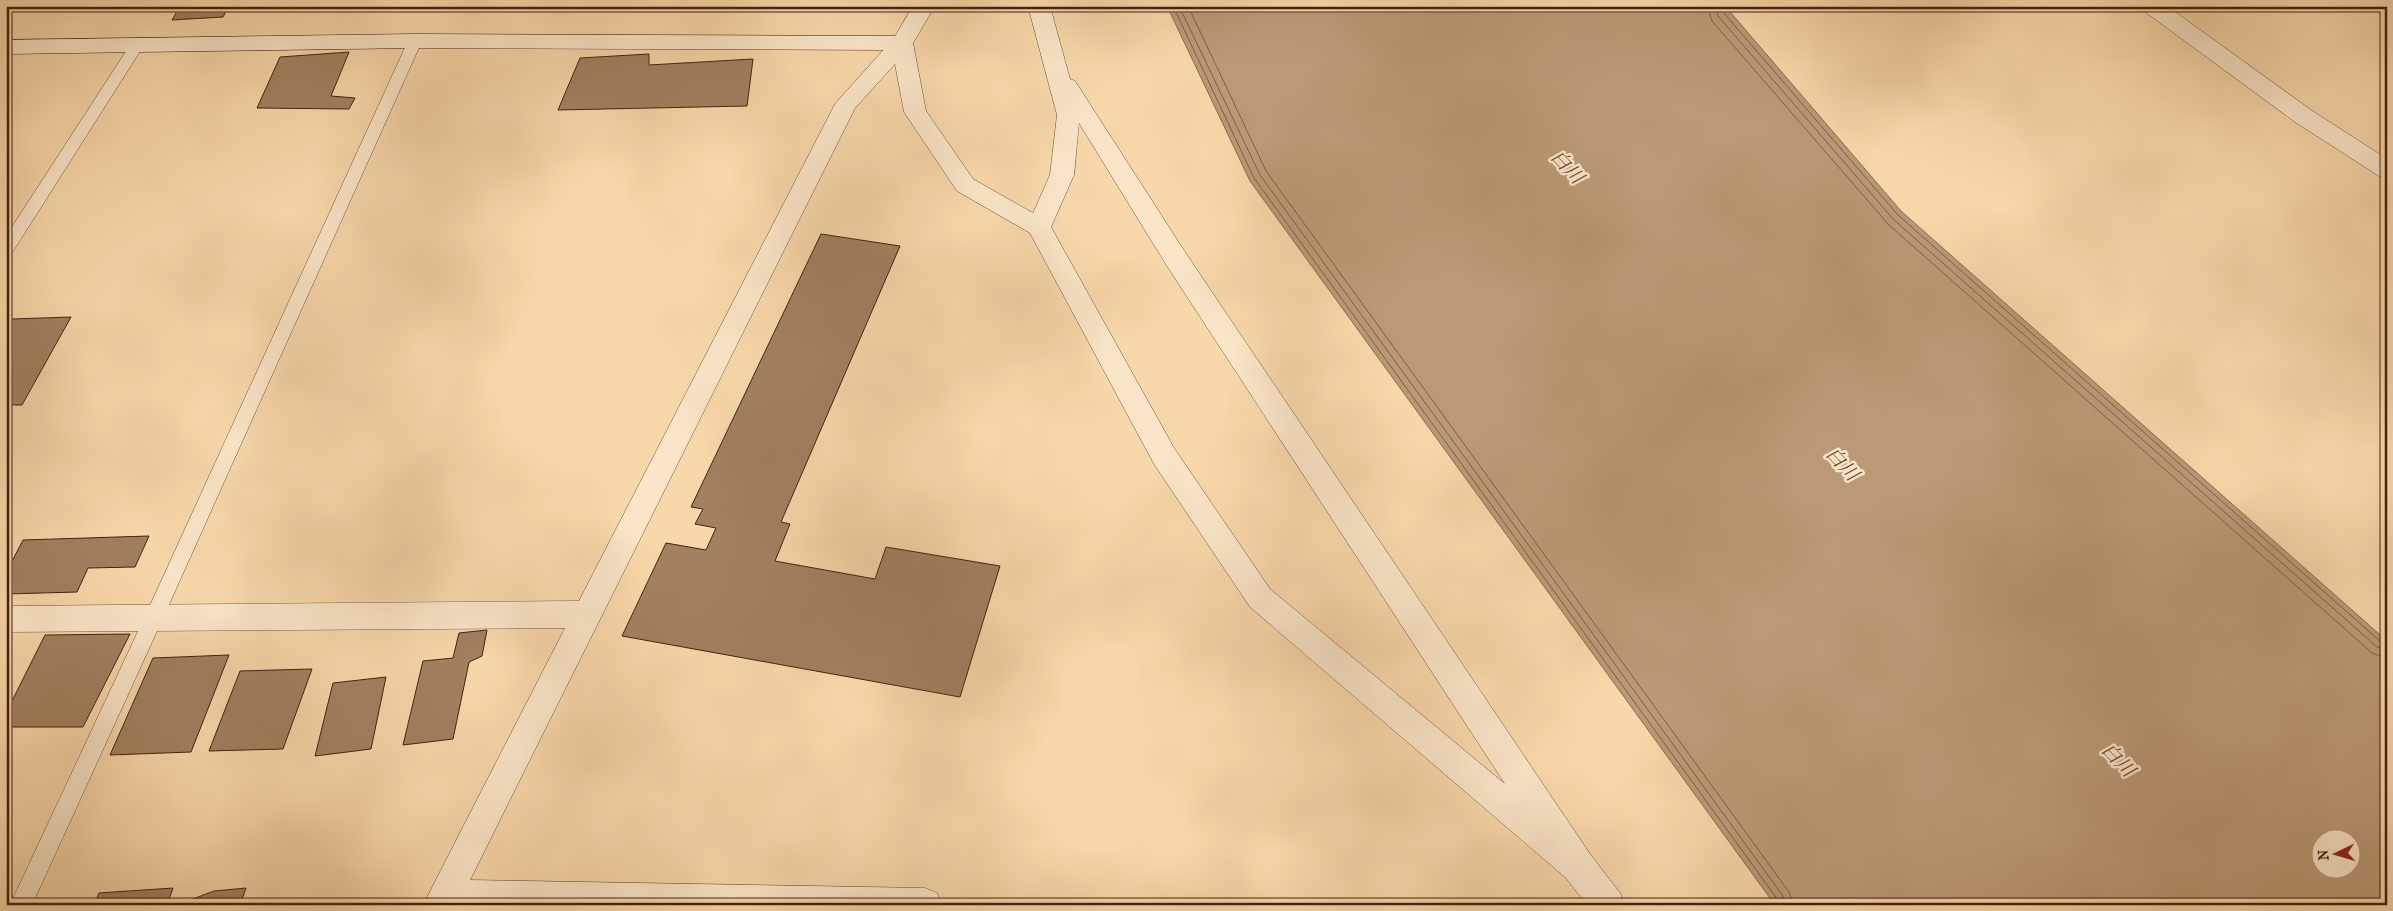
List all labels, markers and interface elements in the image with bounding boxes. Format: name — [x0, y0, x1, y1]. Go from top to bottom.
water label: 白川 — [1546, 146, 1589, 190]
water label: 白川 — [1821, 443, 1864, 487]
water label: 白川 — [2097, 739, 2140, 783]
north arrow — [2310, 828, 2360, 878]
text: N — [2315, 849, 2332, 861]

